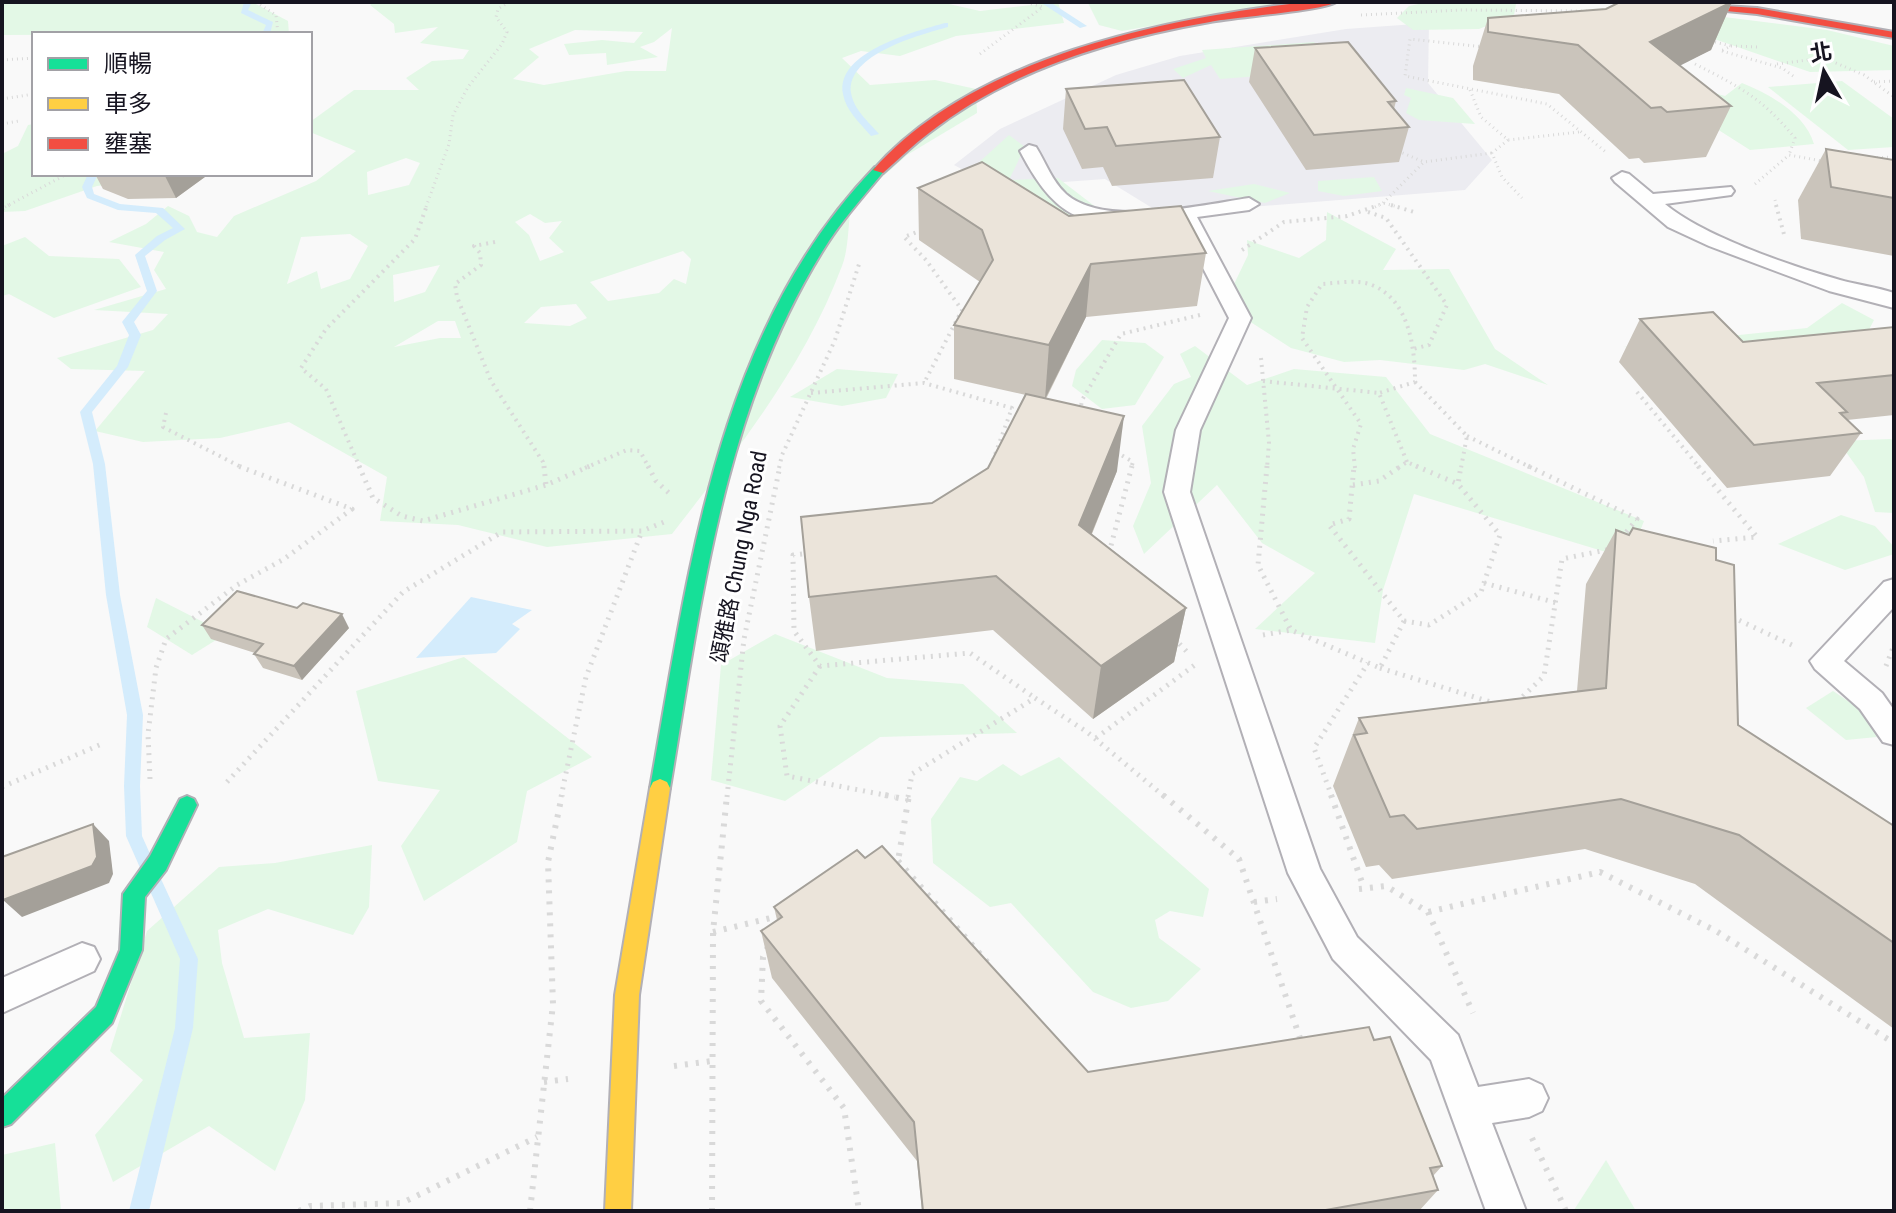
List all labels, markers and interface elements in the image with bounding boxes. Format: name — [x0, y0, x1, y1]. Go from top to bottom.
legend — [32, 32, 312, 176]
north arrow — [1784, 32, 1864, 112]
text: 北 — [1808, 39, 1834, 67]
text: 順暢 — [104, 50, 152, 78]
text: 車多 — [104, 90, 152, 118]
text: 壅塞 — [104, 130, 152, 158]
street label: 頌雅路 Chung Nga Road — [706, 449, 772, 665]

